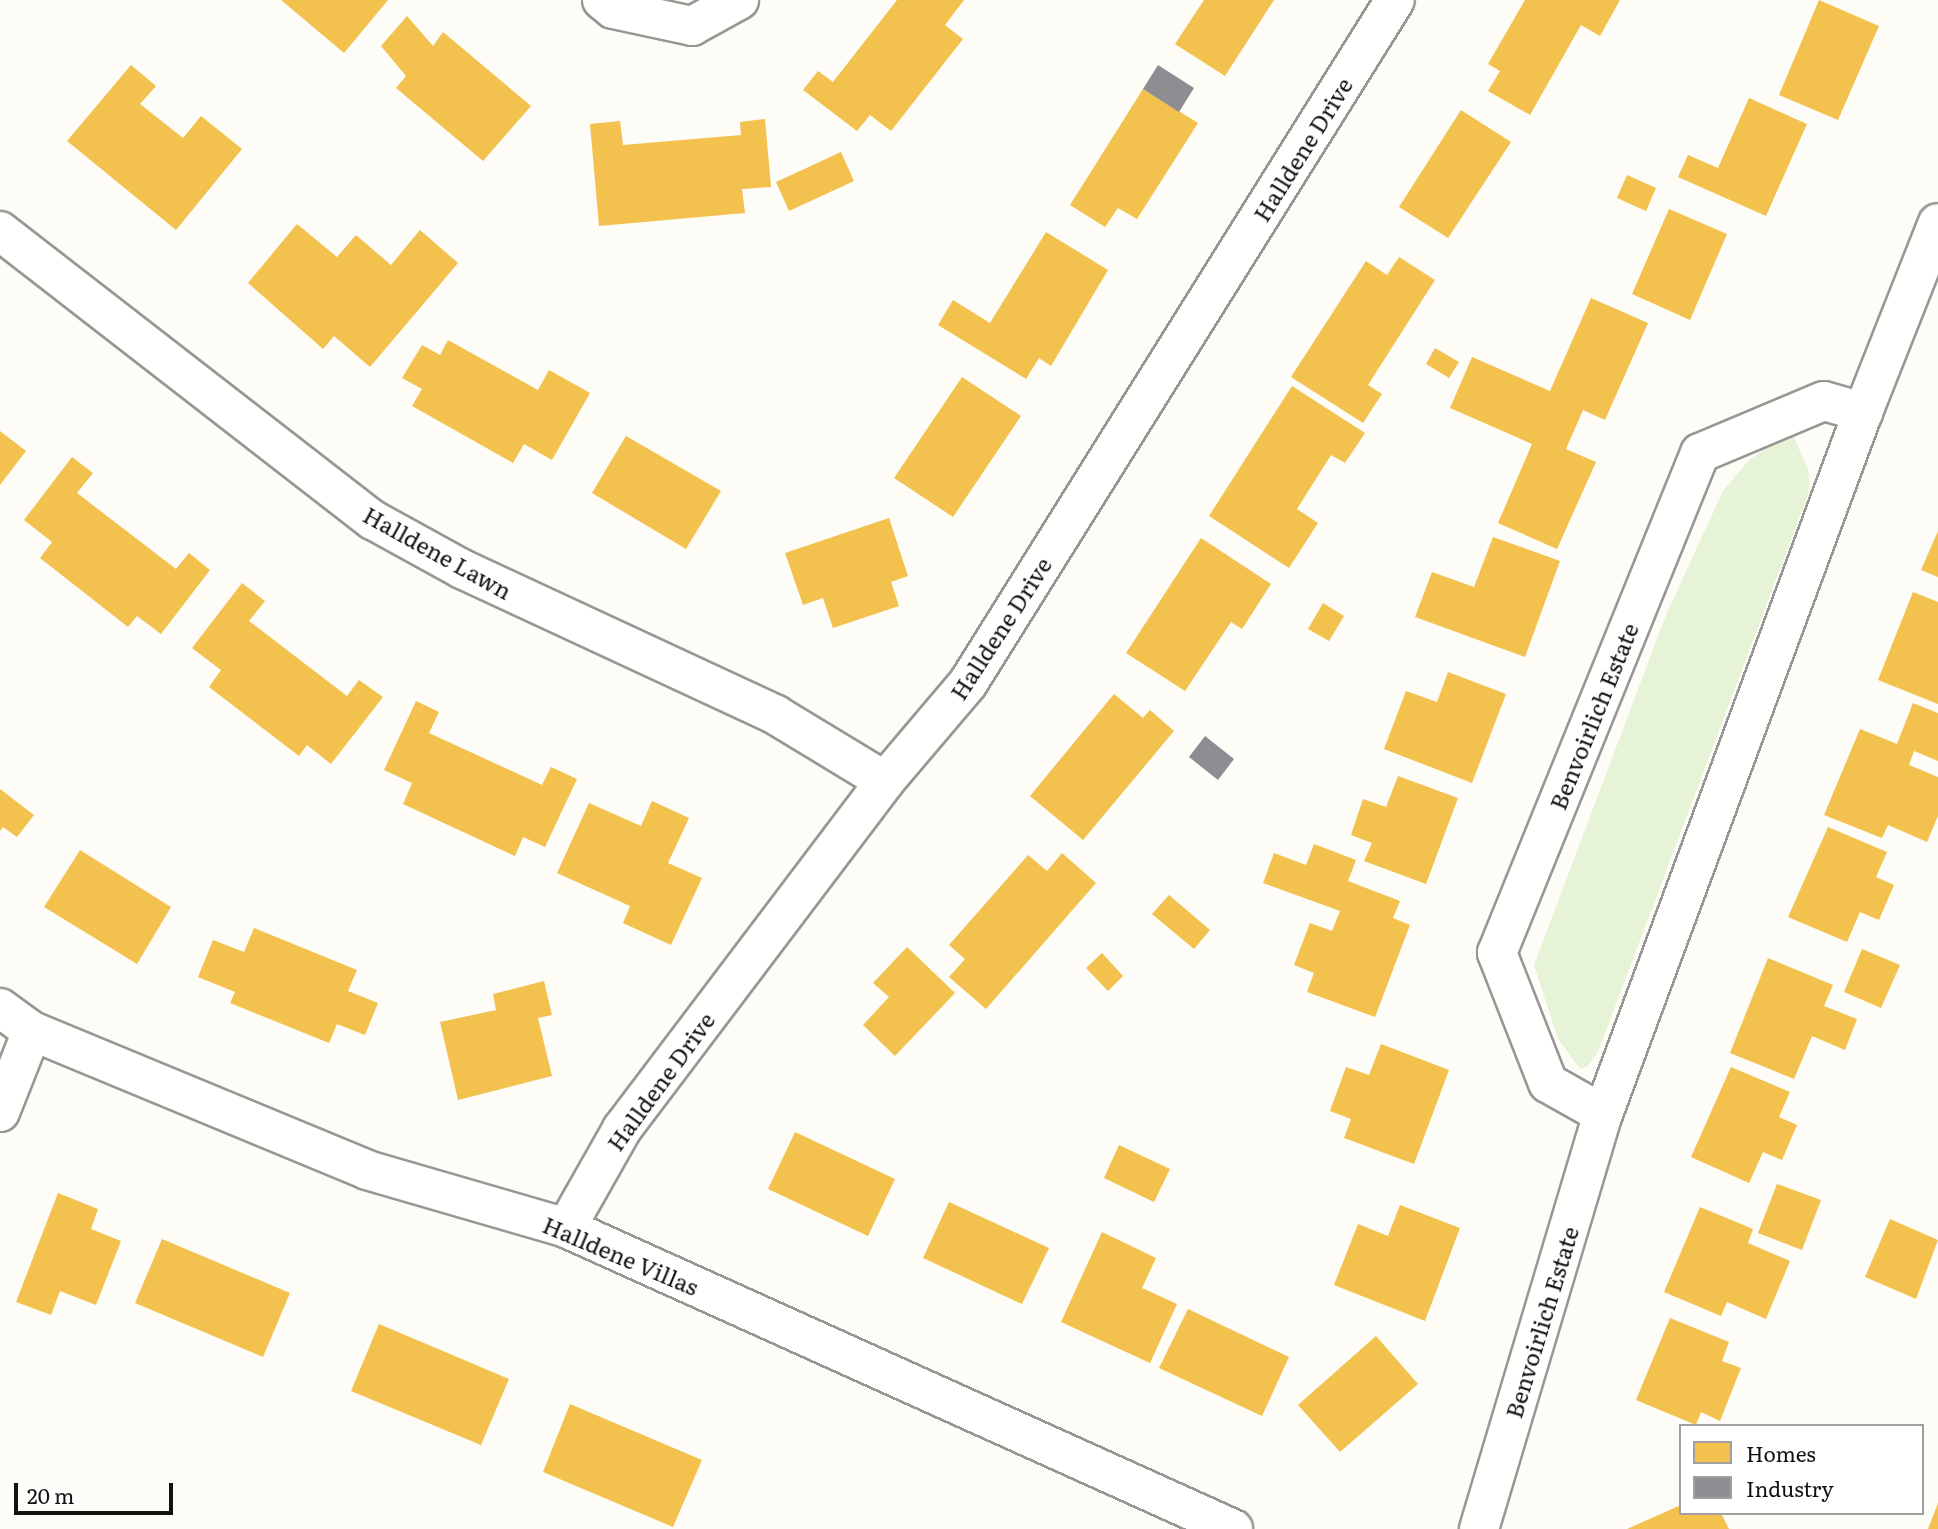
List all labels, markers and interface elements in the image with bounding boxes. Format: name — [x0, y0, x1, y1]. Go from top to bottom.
street label: Halldene Drive — [1247, 72, 1357, 226]
street label: Halldene Lawn — [359, 500, 517, 604]
street label: Halldene Drive — [944, 552, 1056, 704]
street label: Benvoirlich Estate — [1543, 619, 1643, 813]
street label: Halldene Drive — [600, 1006, 720, 1156]
street label: Halldene Villas — [539, 1210, 703, 1300]
street label: Benvoirlich Estate — [1499, 1223, 1583, 1421]
legend — [1679, 1424, 1924, 1515]
text: Homes — [1746, 1437, 1816, 1468]
scale bar — [18, 1470, 177, 1514]
text: Industry — [1746, 1472, 1834, 1503]
text: 20 m — [27, 1479, 74, 1510]

